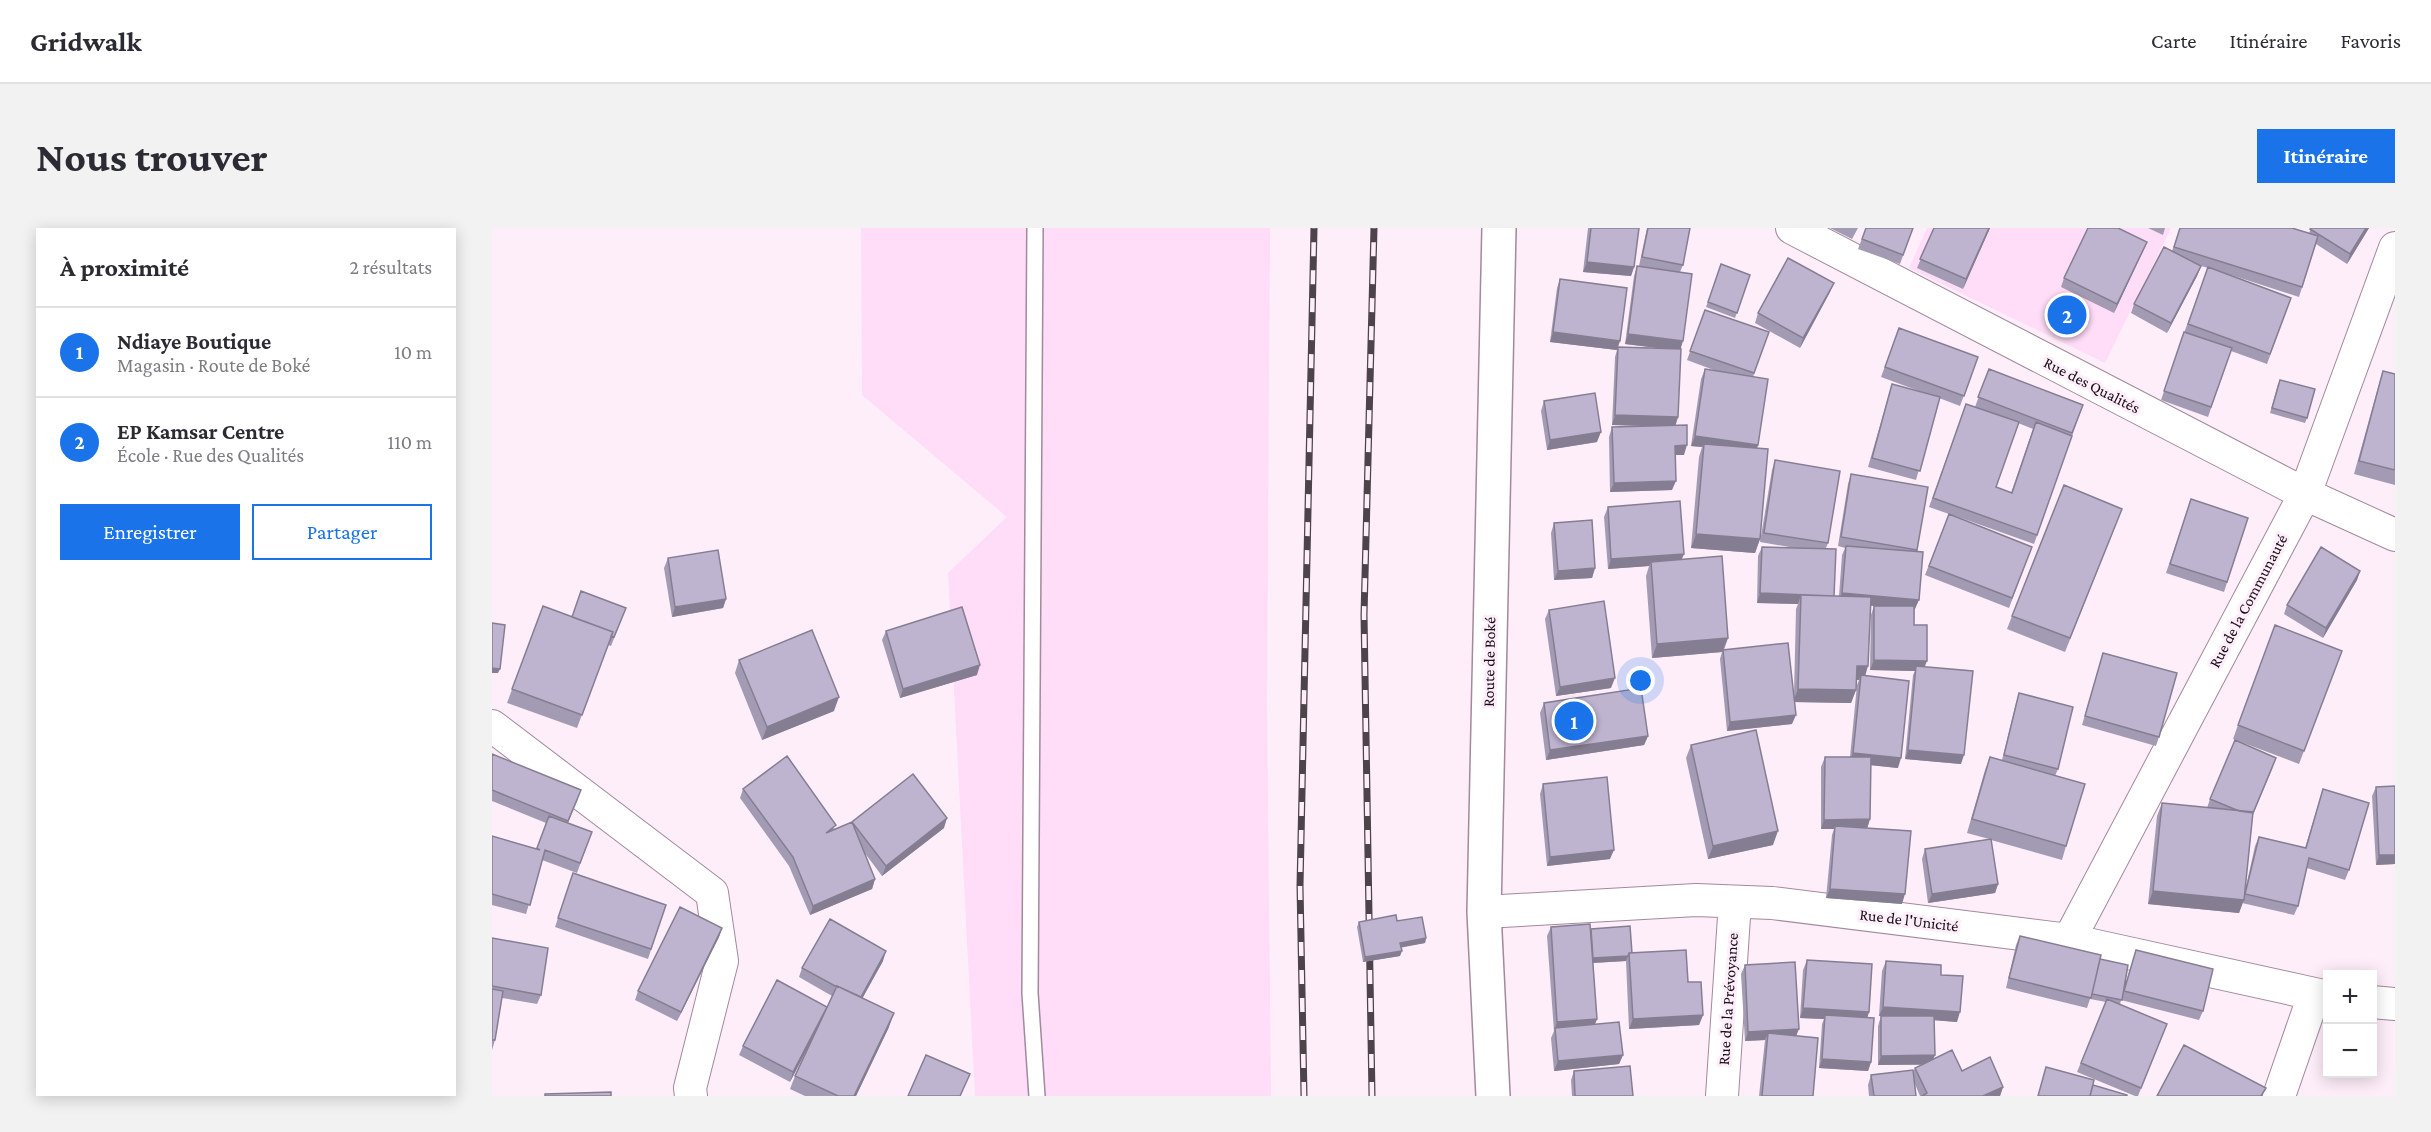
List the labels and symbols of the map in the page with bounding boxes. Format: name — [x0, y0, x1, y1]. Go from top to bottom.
pin: 2 — [2048, 292, 2086, 338]
street label: Rue des Qualités — [2041, 353, 2143, 417]
street label: Rue de la Communauté — [2206, 531, 2290, 671]
street label: Route de Boké — [1480, 617, 1498, 707]
your location — [1626, 666, 1655, 695]
pin: 1 — [1554, 698, 1594, 744]
street label: Rue de l'Unicité — [1859, 905, 1959, 935]
street label: Rue de la Prévoyance — [1715, 932, 1742, 1066]

